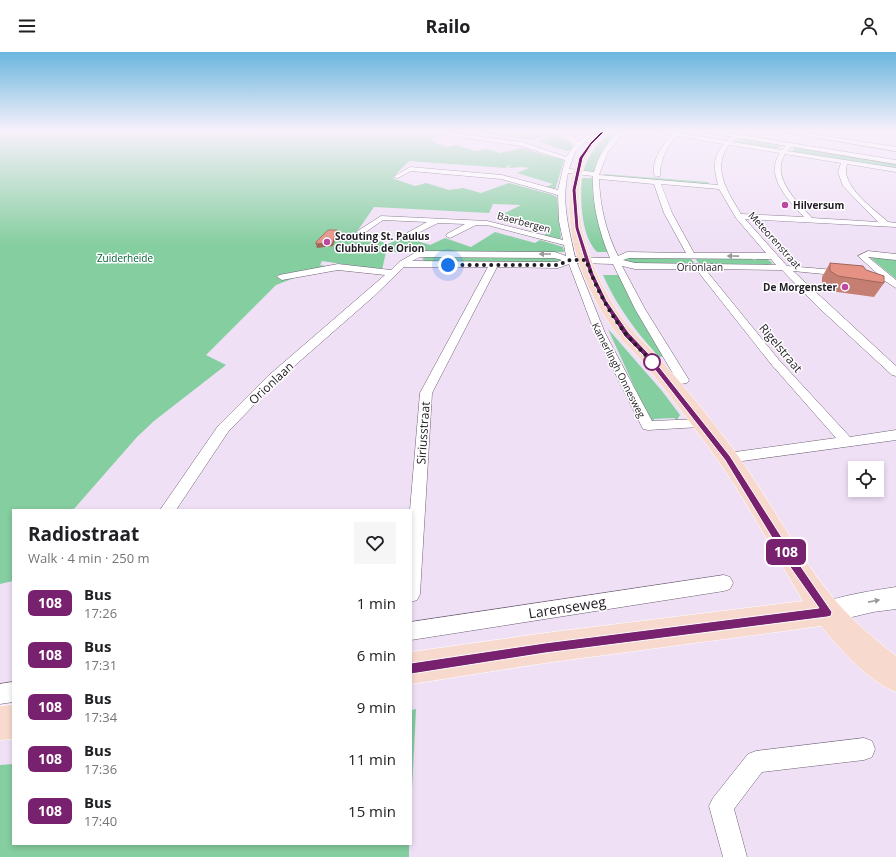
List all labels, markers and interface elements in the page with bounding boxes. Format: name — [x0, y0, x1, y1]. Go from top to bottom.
text: Railo — [426, 14, 470, 38]
icon: menu — [16, 15, 38, 37]
icon: person — [858, 15, 880, 37]
place label: Hilversum — [793, 198, 844, 212]
marker: Hilversum — [780, 200, 790, 210]
street label: Baerbergen — [496, 208, 552, 236]
street label: Meteorenstraat — [745, 208, 805, 272]
place label: Scouting St. Paulus Clubhuis de Orion — [335, 229, 429, 255]
marker: Scouting St. Paulus Clubhuis de Orion — [322, 237, 332, 247]
park label: Zuiderheide — [97, 251, 153, 265]
one-way arrow — [539, 251, 551, 258]
one-way arrow — [727, 252, 739, 259]
your location — [438, 255, 458, 275]
street label: Orionlaan — [677, 260, 723, 274]
place label: De Morgenster — [763, 280, 837, 294]
marker: De Morgenster — [840, 282, 850, 292]
street label: Kamerlingh Onnesweg — [589, 320, 649, 421]
street label: Rigelstraat — [755, 320, 807, 376]
unlabelled marker — [643, 353, 661, 371]
street label: Orionlaan — [245, 358, 297, 408]
street label: Siriusstraat — [412, 401, 434, 465]
map controls — [848, 461, 884, 497]
button: locate — [848, 461, 884, 497]
text: Radiostraat — [28, 521, 139, 547]
button: heart — [354, 522, 396, 564]
line badge: 108 — [763, 539, 809, 565]
text: 108 — [774, 542, 798, 561]
text: Walk · 4 min · 250 m — [28, 549, 150, 567]
text: Bus — [84, 584, 111, 604]
street label: Larenseweg — [527, 591, 607, 622]
text: 108 — [38, 593, 62, 612]
text: 1 min — [357, 593, 396, 613]
one-way arrow — [868, 598, 880, 604]
text: 17:26 — [84, 604, 117, 622]
text: Bus — [84, 636, 111, 656]
text: 108 — [38, 645, 62, 664]
text: 6 min — [357, 645, 396, 665]
text: 17:31 — [84, 656, 117, 674]
text: Bus — [84, 688, 111, 708]
text: 108 — [38, 697, 62, 716]
text: 9 min — [357, 697, 396, 717]
text: 17:34 — [84, 708, 117, 726]
text: Bus — [84, 740, 111, 760]
text: 108 — [38, 749, 62, 768]
text: 11 min — [348, 749, 396, 769]
text: 17:36 — [84, 760, 117, 778]
text: Bus — [84, 792, 111, 812]
text: 108 — [38, 801, 62, 820]
text: 15 min — [348, 801, 396, 821]
text: 17:40 — [84, 812, 117, 830]

